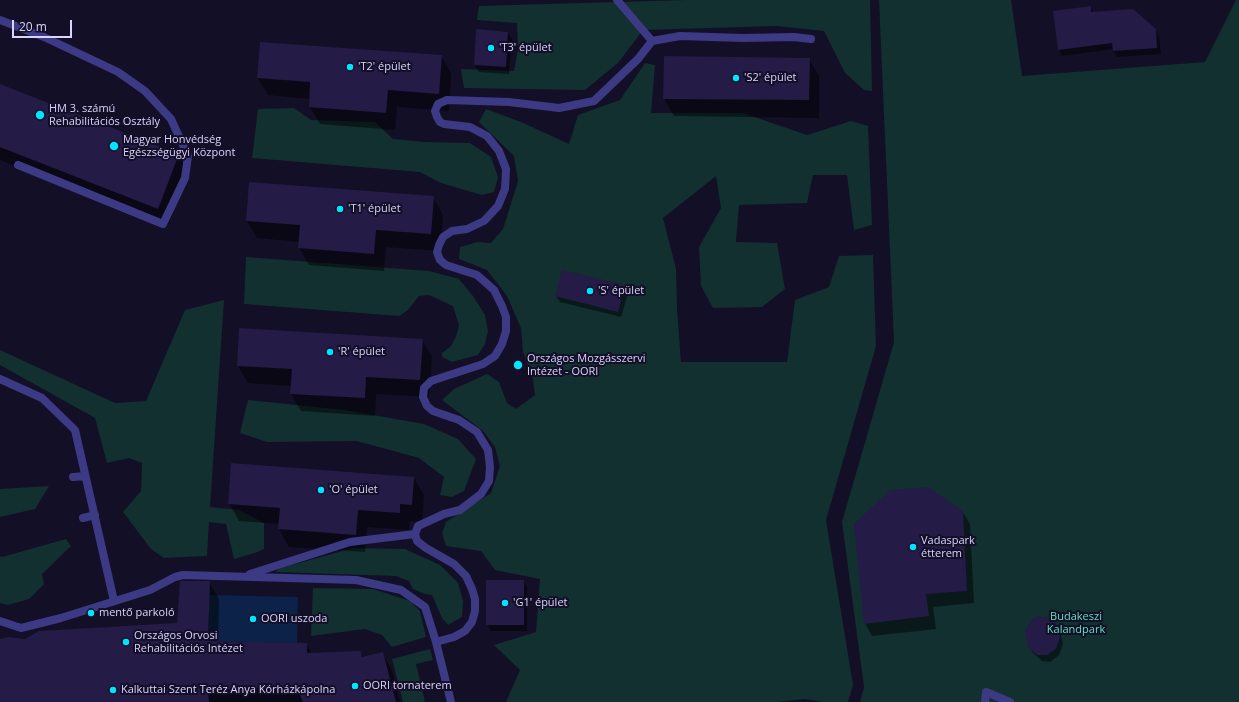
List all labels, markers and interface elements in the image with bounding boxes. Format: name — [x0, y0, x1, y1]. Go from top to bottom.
scale bar — [14, 12, 74, 38]
text: 20 m — [19, 18, 47, 35]
place label: 'T3' épület — [499, 41, 552, 55]
marker: 'T3' épület — [486, 43, 496, 53]
place label: 'T2' épület — [358, 60, 411, 74]
marker: 'T2' épület — [345, 62, 355, 72]
place label: 'S2' épület — [744, 71, 797, 85]
marker: 'S2' épület — [731, 73, 741, 83]
place label: HM 3. számú Rehabilitációs Osztály — [49, 102, 160, 128]
marker: HM 3. számú Rehabilitációs Osztály — [34, 109, 46, 121]
place label: Magyar Honvédség Egészségügyi Központ — [123, 133, 235, 159]
marker: Magyar Honvédség Egészségügyi Központ — [108, 140, 120, 152]
place label: 'T1' épület — [348, 202, 401, 216]
marker: 'T1' épület — [335, 204, 345, 214]
place label: 'S' épület — [598, 284, 644, 298]
marker: 'S' épület — [585, 286, 595, 296]
place label: 'R' épület — [338, 345, 385, 359]
marker: 'R' épület — [325, 347, 335, 357]
place label: Országos Mozgásszervi Intézet - OORI — [527, 352, 646, 378]
marker: Országos Mozgásszervi Intézet - OORI — [512, 359, 524, 371]
place label: 'O' épület — [329, 483, 378, 497]
marker: 'O' épület — [316, 485, 326, 495]
place label: Vadaspark étterem — [921, 534, 975, 560]
marker: Vadaspark étterem — [908, 542, 918, 552]
place label: 'G1' épület — [513, 596, 567, 610]
marker: 'G1' épület — [500, 598, 510, 608]
place label: mentő parkoló — [99, 606, 175, 620]
marker: mentő parkoló — [86, 608, 96, 618]
park label: Budakeszi Kalandpark — [1047, 610, 1105, 636]
place label: OORI uszoda — [261, 612, 327, 626]
marker: OORI uszoda — [248, 614, 258, 624]
place label: Országos Orvosi Rehabilitációs Intézet — [134, 629, 243, 655]
marker: Országos Orvosi Rehabilitációs Intézet — [121, 637, 131, 647]
place label: OORI tornaterem — [363, 679, 452, 693]
marker: OORI tornaterem — [350, 681, 360, 691]
place label: Kalkuttai Szent Teréz Anya Kórházkápolna — [121, 683, 335, 697]
marker: Kalkuttai Szent Teréz Anya Kórházkápolna — [108, 685, 118, 695]

